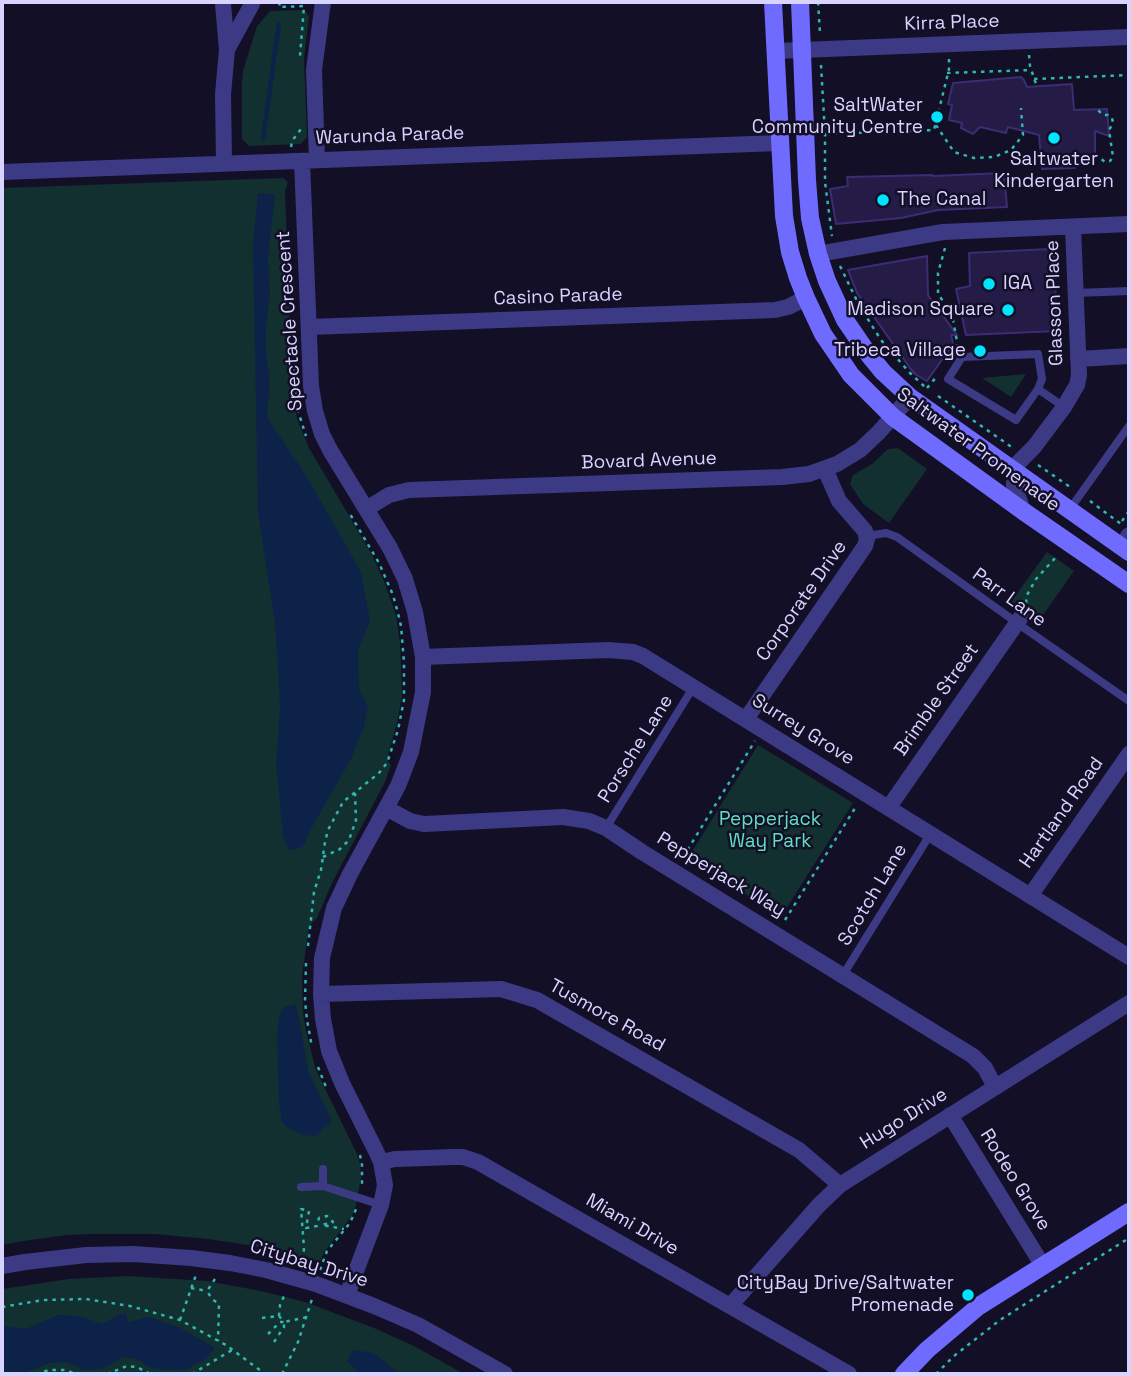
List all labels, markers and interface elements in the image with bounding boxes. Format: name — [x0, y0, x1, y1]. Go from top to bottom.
street label: Kirra Place — [904, 10, 1000, 36]
place label: SaltWater Community Centre — [752, 95, 923, 139]
marker: SaltWater Community Centre — [929, 109, 945, 125]
street label: Warunda Parade — [315, 122, 465, 150]
marker: Saltwater Kindergarten — [1046, 130, 1062, 146]
place label: Saltwater Kindergarten — [994, 149, 1114, 193]
place label: The Canal — [897, 189, 986, 211]
marker: The Canal — [875, 192, 891, 208]
street label: Spectacle Crescent — [272, 230, 308, 412]
street label: Glasson Place — [1041, 240, 1069, 366]
place label: IGA — [1003, 273, 1032, 295]
marker: IGA — [981, 276, 997, 292]
street label: Casino Parade — [493, 283, 623, 311]
place label: Madison Square — [847, 299, 994, 321]
marker: Madison Square — [1000, 302, 1016, 318]
place label: Tribeca Village — [834, 340, 966, 362]
marker: Tribeca Village — [972, 343, 988, 359]
street label: Saltwater Promenade — [892, 383, 1064, 517]
street label: Bovard Avenue — [581, 447, 717, 475]
street label: Corporate Drive — [752, 536, 852, 666]
street label: Parr Lane — [968, 564, 1050, 632]
street label: Brimble Street — [890, 639, 984, 761]
street label: Surrey Grove — [747, 689, 859, 771]
street label: Porsche Lane — [594, 691, 678, 807]
street label: Hartland Road — [1015, 753, 1109, 873]
park label: Pepperjack Way Park — [719, 809, 821, 853]
street label: Pepperjack Way — [653, 828, 789, 922]
street label: Scotch Lane — [834, 840, 912, 950]
street label: Tusmore Road — [545, 975, 669, 1057]
street label: Hugo Drive — [856, 1083, 952, 1155]
street label: Rodeo Grove — [975, 1125, 1055, 1235]
street label: Miami Drive — [582, 1189, 682, 1261]
street label: Citybay Drive — [247, 1235, 371, 1293]
place label: CityBay Drive/Saltwater Promenade — [737, 1273, 954, 1317]
marker: CityBay Drive/Saltwater Promenade — [960, 1287, 976, 1303]

